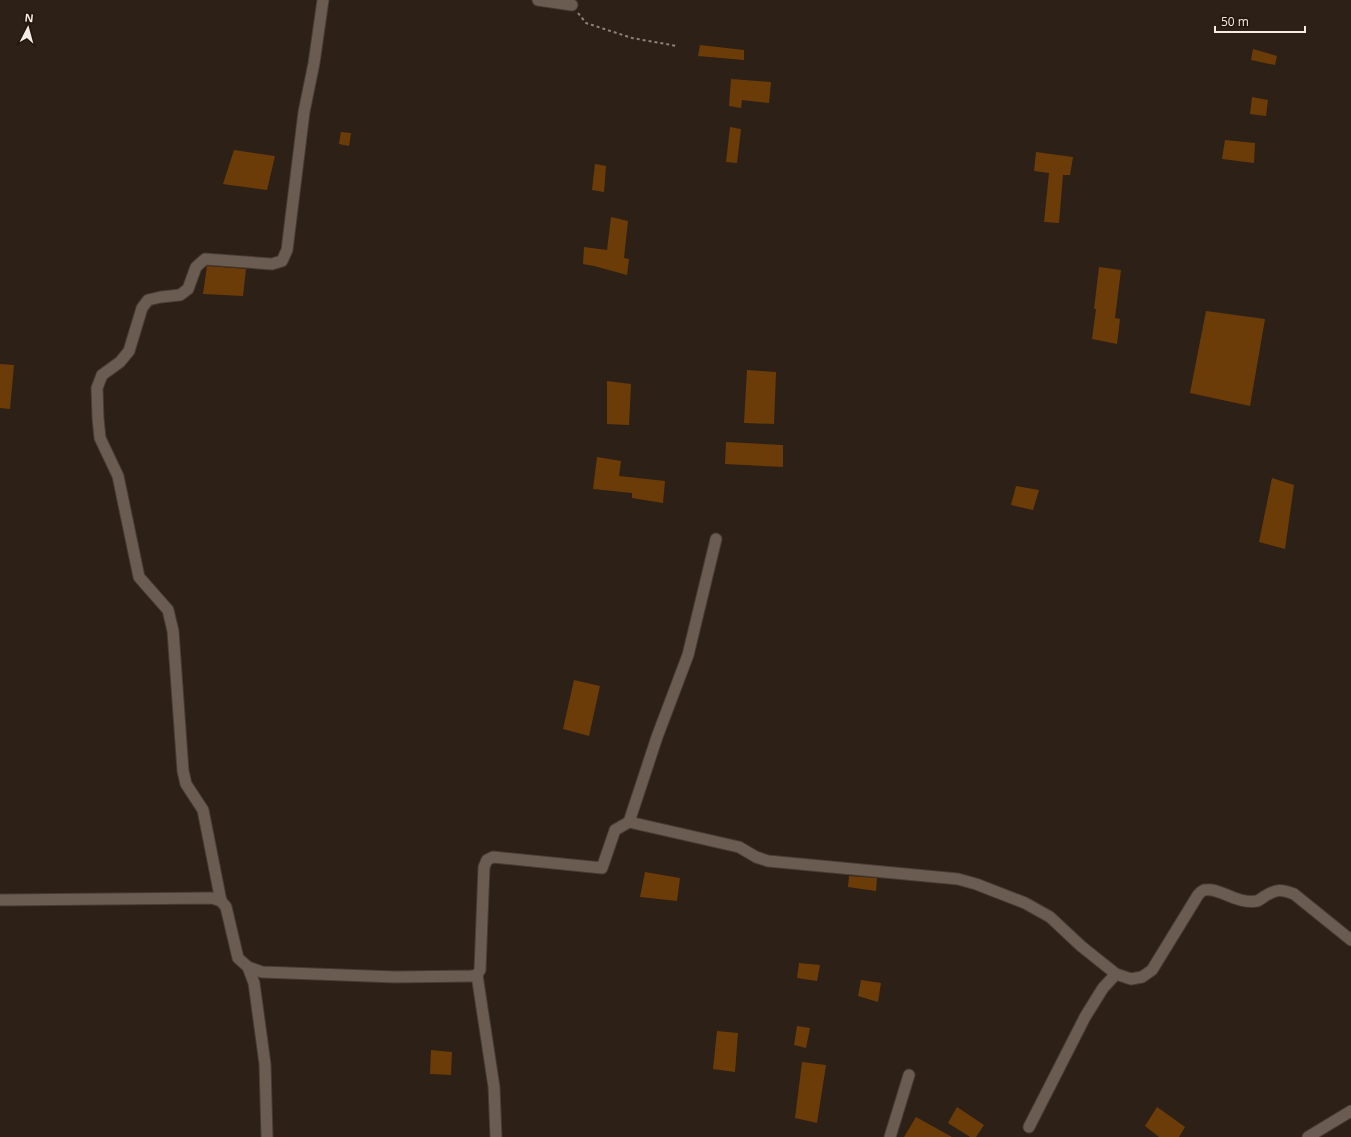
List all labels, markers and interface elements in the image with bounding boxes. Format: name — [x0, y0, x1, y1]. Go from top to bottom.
north arrow — [8, 8, 48, 48]
scale bar — [1215, 8, 1305, 34]
text: N — [24, 10, 34, 25]
text: 50 m — [1221, 13, 1249, 30]

